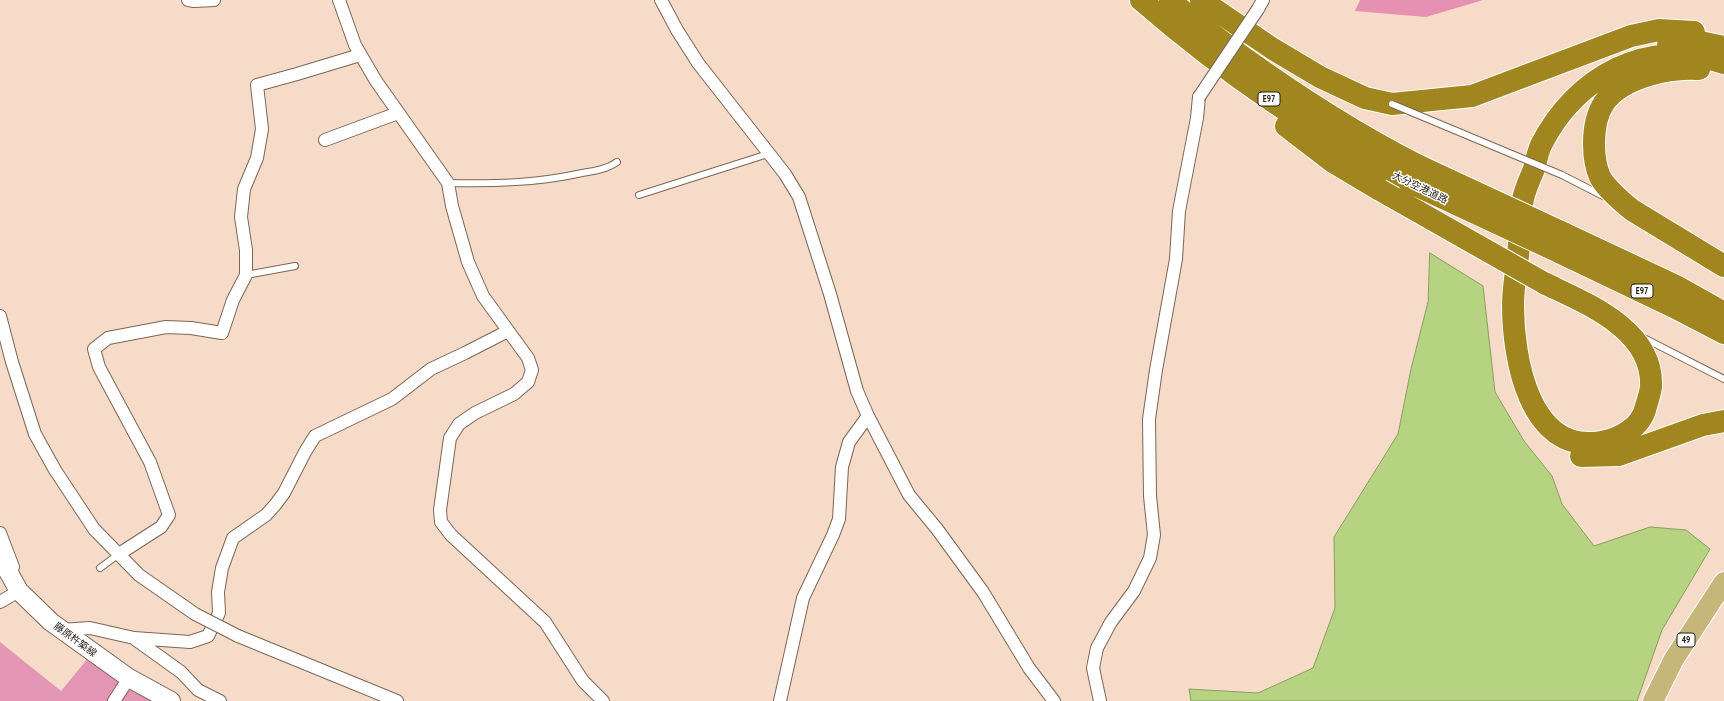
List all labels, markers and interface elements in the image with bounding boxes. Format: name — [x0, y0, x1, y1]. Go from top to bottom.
road number: E97 — [1258, 92, 1280, 106]
street label: 大分空港道路 — [1390, 169, 1450, 207]
road number: E97 — [1631, 284, 1653, 298]
street label: 藤原杵築線 — [51, 620, 99, 660]
road number: 49 — [1677, 633, 1695, 647]

